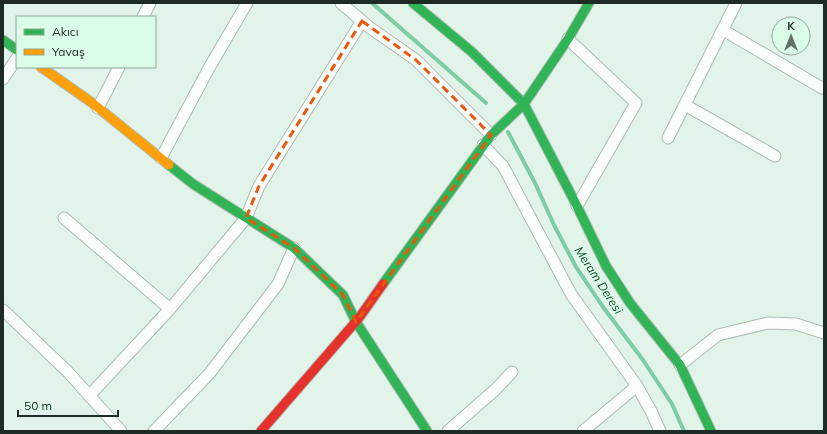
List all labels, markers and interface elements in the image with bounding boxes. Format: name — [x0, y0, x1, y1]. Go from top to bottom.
legend — [16, 16, 156, 68]
north arrow — [771, 16, 811, 56]
text: K — [787, 19, 795, 33]
text: Akıcı — [52, 24, 79, 39]
text: Yavaş — [51, 44, 85, 59]
water label: Meram Deresi — [572, 244, 626, 317]
scale bar — [18, 392, 118, 418]
text: 50 m — [24, 398, 52, 413]

